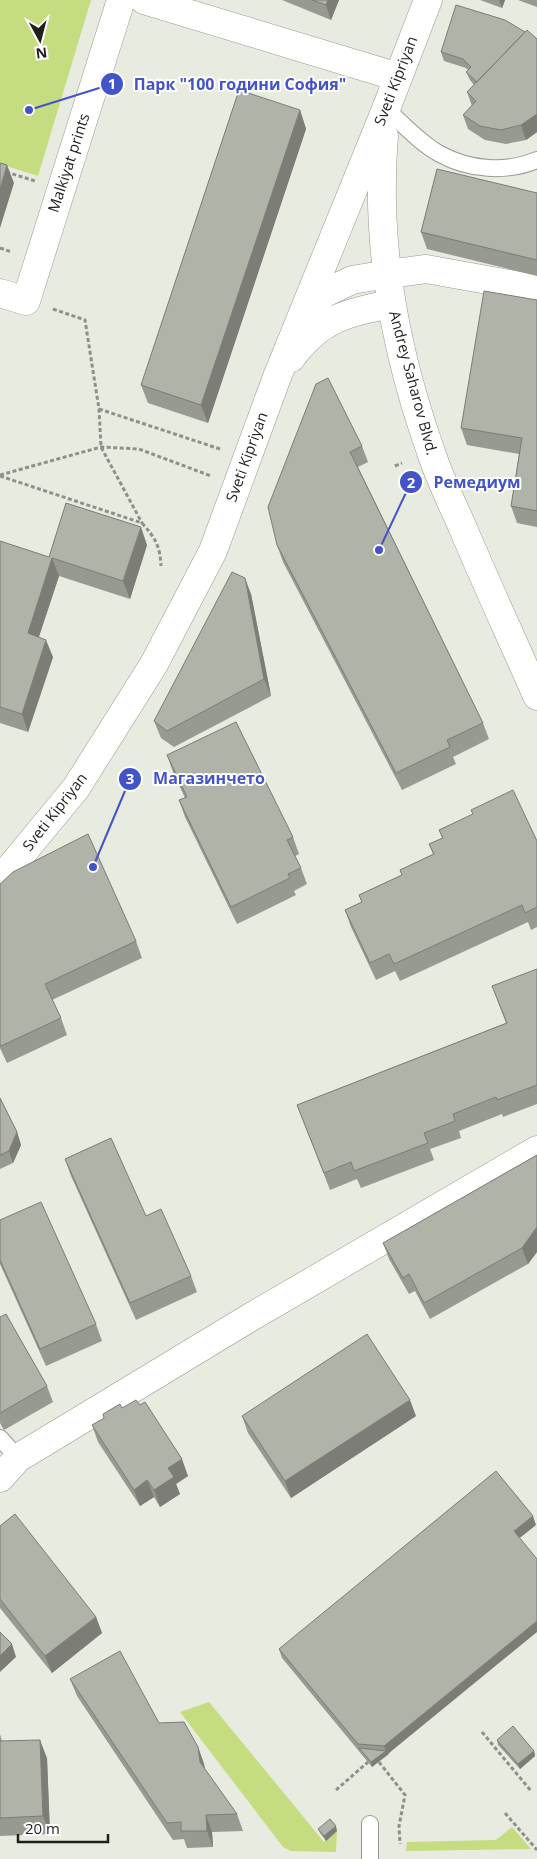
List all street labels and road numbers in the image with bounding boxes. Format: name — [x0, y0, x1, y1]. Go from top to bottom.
street label: Sveti Kipriyan — [369, 33, 421, 128]
street label: Malkiyat prints — [43, 111, 94, 215]
street label: Andrey Saharov Blvd. — [385, 308, 443, 457]
street label: Sveti Kipriyan — [221, 409, 272, 504]
street label: Sveti Kipriyan — [17, 768, 91, 855]

